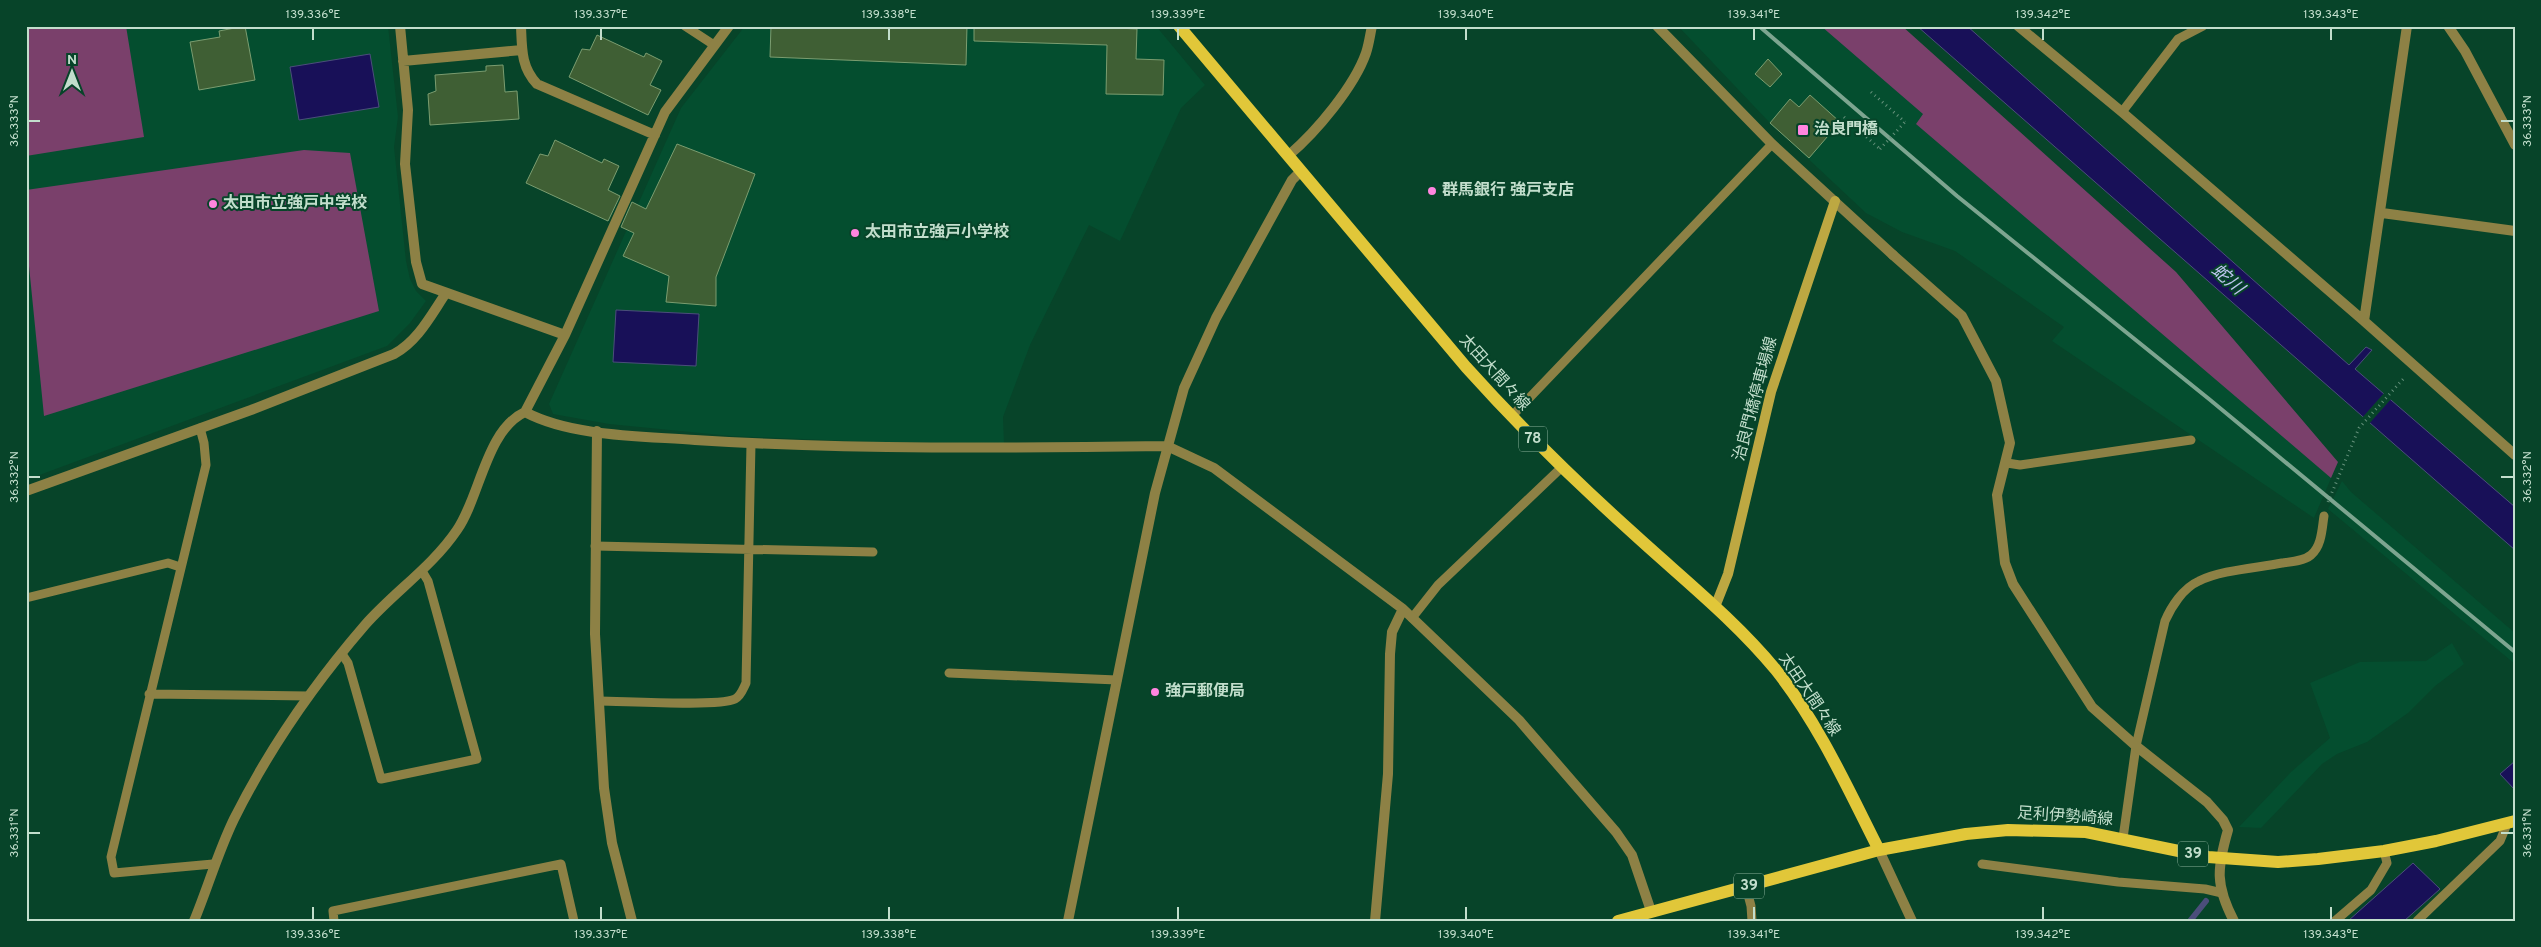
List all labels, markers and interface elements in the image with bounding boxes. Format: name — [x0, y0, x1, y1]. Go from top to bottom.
text: 139.336°E — [285, 7, 341, 23]
text: 139.337°E — [574, 7, 628, 23]
text: 139.338°E — [861, 7, 917, 23]
text: 139.339°E — [1151, 7, 1205, 23]
text: 139.340°E — [1438, 7, 1494, 23]
text: 139.341°E — [1728, 7, 1780, 23]
text: 139.342°E — [2015, 7, 2071, 23]
text: 139.343°E — [2303, 7, 2359, 23]
north arrow — [48, 48, 98, 98]
text: N — [67, 52, 77, 69]
text: 36.333°N — [7, 95, 23, 147]
text: 36.333°N — [2520, 95, 2536, 147]
place label: 治良門橋 — [1814, 120, 1878, 140]
marker: 治良門橋 — [1796, 123, 1810, 137]
place label: 群馬銀行 強戸支店 — [1442, 181, 1574, 201]
marker: 群馬銀行 強戸支店 — [1426, 185, 1438, 197]
place label: 太田市立強戸中学校 — [223, 194, 367, 214]
marker: 太田市立強戸中学校 — [207, 198, 219, 210]
place label: 太田市立強戸小学校 — [865, 223, 1009, 243]
marker: 太田市立強戸小学校 — [849, 227, 861, 239]
water label: 蛇川 — [2206, 260, 2250, 302]
street label: 太田大間々線 — [1454, 331, 1534, 415]
street label: 治良門橋停車場線 — [1730, 335, 1782, 463]
road number: 78 — [1519, 426, 1547, 452]
text: 36.332°N — [7, 451, 23, 503]
text: 36.332°N — [2520, 451, 2536, 503]
street label: 太田大間々線 — [1774, 650, 1844, 740]
place label: 強戸郵便局 — [1165, 682, 1245, 702]
marker: 強戸郵便局 — [1149, 686, 1161, 698]
street label: 足利伊勢崎線 — [2016, 804, 2114, 830]
text: 36.331°N — [7, 808, 23, 858]
text: 36.331°N — [2520, 808, 2536, 858]
road number: 39 — [2178, 842, 2208, 866]
road number: 39 — [1734, 874, 1764, 898]
text: 139.336°E — [285, 927, 341, 943]
text: 139.337°E — [574, 927, 628, 943]
text: 139.338°E — [861, 927, 917, 943]
text: 139.339°E — [1151, 927, 1205, 943]
text: 139.340°E — [1438, 927, 1494, 943]
text: 139.341°E — [1728, 927, 1780, 943]
text: 139.342°E — [2015, 927, 2071, 943]
text: 139.343°E — [2303, 927, 2359, 943]

